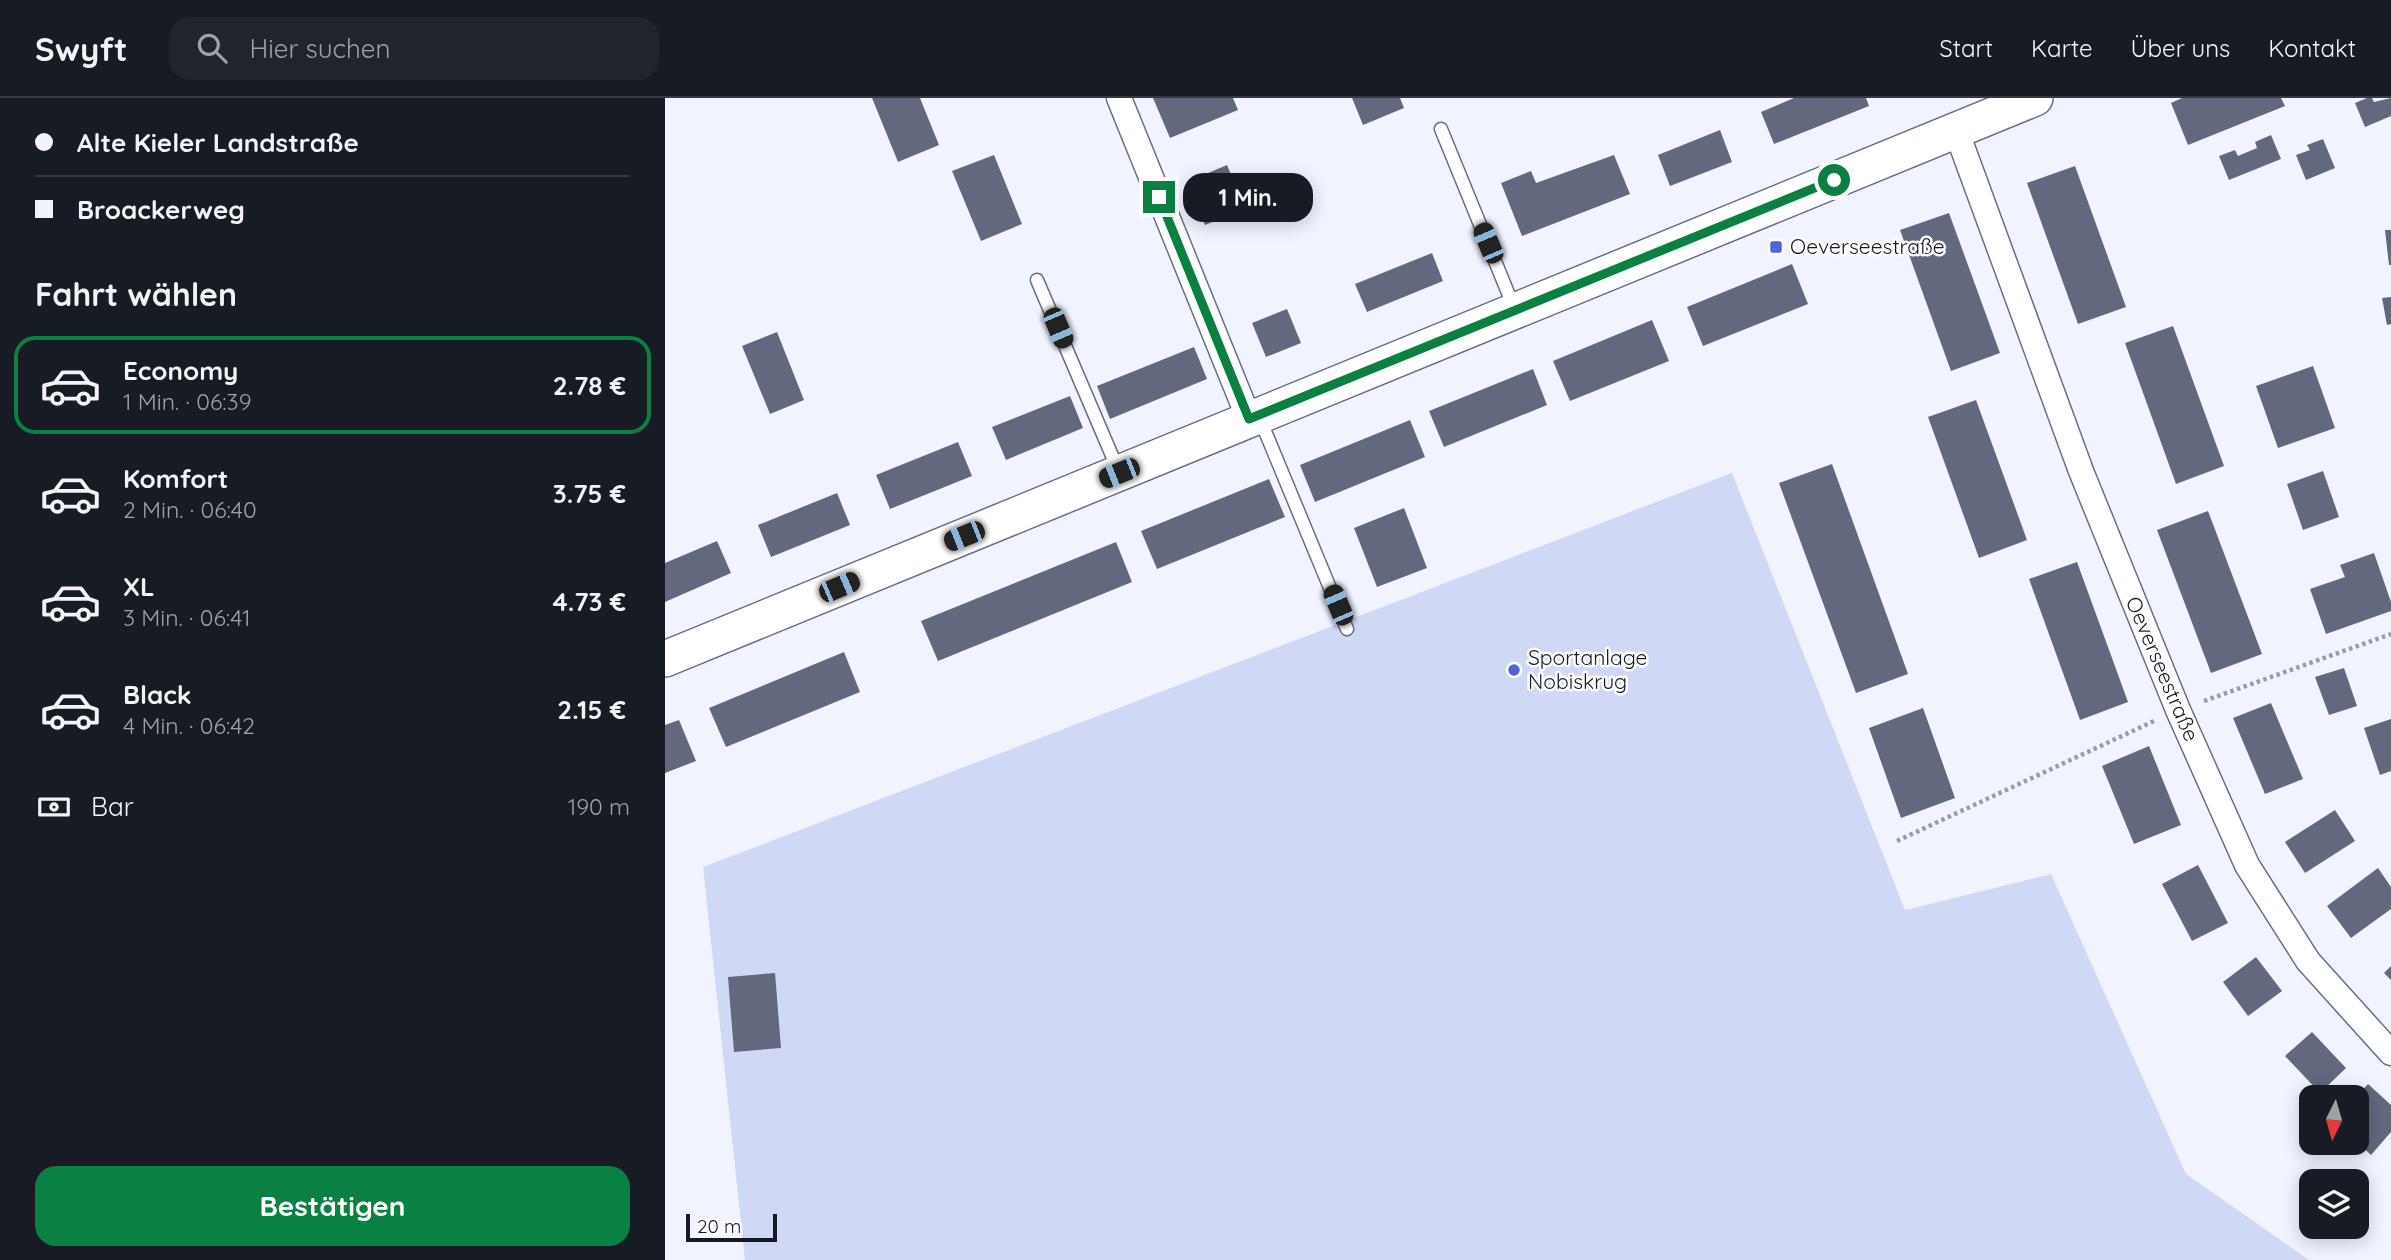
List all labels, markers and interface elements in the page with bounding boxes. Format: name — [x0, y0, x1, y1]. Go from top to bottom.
search box — [169, 17, 659, 80]
text: Swyft — [35, 28, 127, 69]
icon: search — [193, 29, 231, 67]
text: Hier suchen — [249, 32, 390, 65]
text: Start — [1939, 33, 1993, 63]
text: Karte — [2031, 33, 2092, 63]
text: Über uns — [2130, 33, 2230, 63]
text: Kontakt — [2268, 33, 2356, 63]
text: Alte Kieler Landstraße — [77, 126, 359, 159]
route start — [1818, 164, 1850, 196]
callout: 1 Min. — [1183, 172, 1313, 222]
route end — [1143, 181, 1175, 213]
text: 1 Min. — [1218, 183, 1278, 212]
text: Broackerweg — [77, 193, 245, 226]
car — [1471, 220, 1506, 266]
place label: Oeverseestraße — [1790, 233, 1945, 259]
marker: Oeverseestraße — [1768, 239, 1784, 255]
text: Fahrt wählen — [35, 274, 237, 314]
car — [1041, 305, 1076, 351]
icon: car — [39, 354, 102, 417]
text: Economy — [123, 354, 238, 387]
text: 2.78 € — [553, 369, 626, 402]
text: 1 Min. · 06:39 — [123, 387, 251, 416]
car — [1096, 455, 1143, 491]
icon: car — [39, 462, 102, 525]
text: Komfort — [123, 462, 228, 495]
text: 3.75 € — [553, 477, 626, 510]
text: 2 Min. · 06:40 — [123, 495, 257, 524]
car — [941, 518, 988, 554]
car — [816, 569, 863, 605]
icon: car — [39, 570, 102, 633]
text: XL — [123, 570, 155, 603]
car — [1321, 582, 1356, 628]
text: 4.73 € — [552, 585, 626, 618]
street label: Oeverseestraße — [2121, 592, 2205, 745]
text: 3 Min. · 06:41 — [123, 603, 251, 632]
place label: Sportanlage Nobiskrug — [1528, 644, 1647, 694]
marker: Sportanlage Nobiskrug — [1506, 662, 1522, 678]
icon: car — [39, 678, 102, 741]
text: Black — [123, 678, 192, 711]
text: 2.15 € — [557, 693, 626, 726]
text: 4 Min. · 06:42 — [123, 711, 255, 740]
icon: cash — [35, 788, 73, 826]
text: Bar — [91, 790, 134, 823]
text: 190 m — [568, 792, 630, 821]
north arrow — [2299, 1085, 2369, 1155]
map controls — [2299, 1085, 2369, 1239]
button: Bestätigen — [35, 1166, 630, 1246]
button: layers — [2299, 1169, 2369, 1239]
scale bar — [686, 1211, 777, 1243]
text: 20 m — [697, 1214, 741, 1238]

